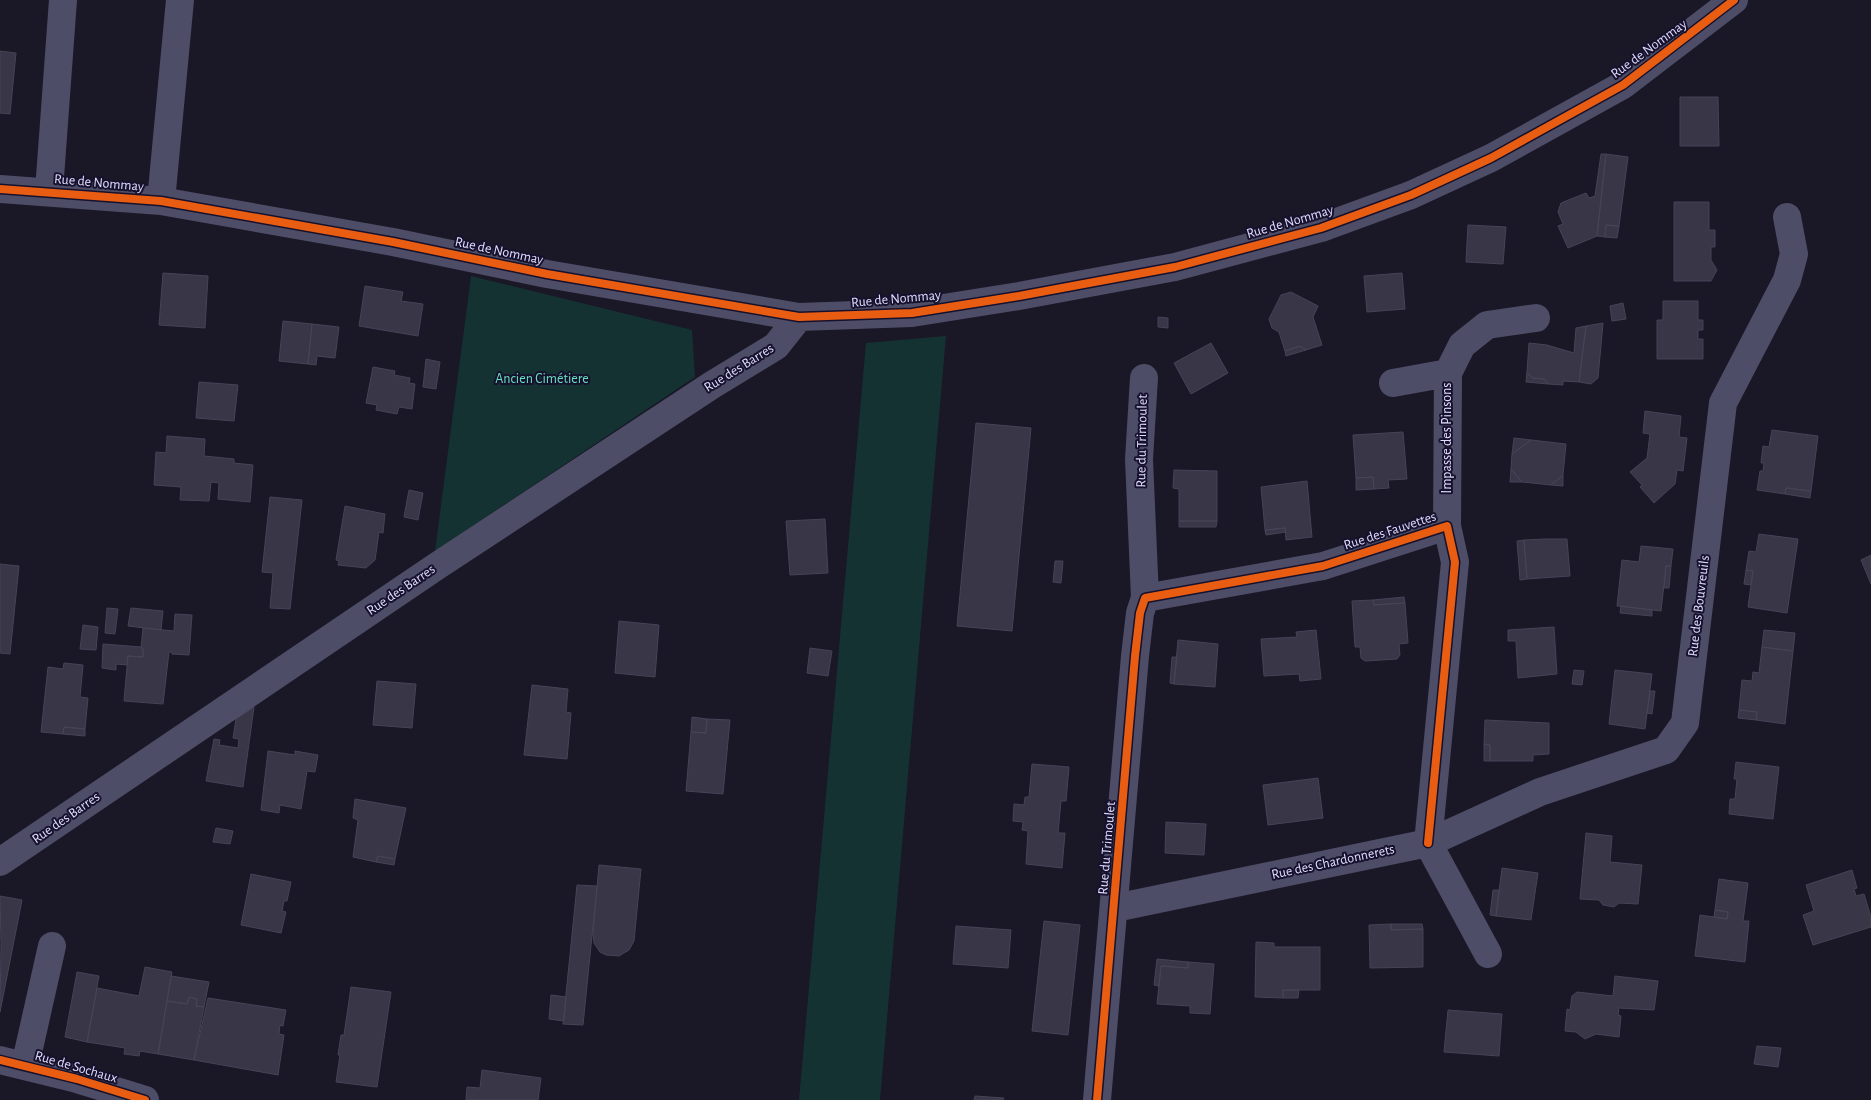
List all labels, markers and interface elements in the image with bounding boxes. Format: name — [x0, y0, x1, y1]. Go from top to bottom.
street label: Rue de Nommay — [1609, 17, 1690, 81]
street label: Rue de Nommay — [54, 172, 144, 194]
street label: Rue de Nommay — [1245, 203, 1335, 241]
street label: Rue de Nommay — [454, 235, 544, 267]
street label: Rue de Nommay — [851, 288, 941, 310]
street label: Rue des Barres — [702, 341, 776, 395]
park label: Ancien Cimétiere — [495, 372, 589, 386]
street label: Impasse des Pinsons — [1440, 383, 1454, 493]
street label: Rue du Trimoulet — [1134, 394, 1150, 488]
street label: Rue des Fauvettes — [1342, 509, 1438, 553]
street label: Rue des Bouvreuils — [1686, 555, 1712, 657]
street label: Rue des Barres — [364, 562, 438, 618]
street label: Rue des Barres — [30, 790, 102, 846]
street label: Rue du Trimoulet — [1096, 800, 1118, 895]
street label: Rue des Chardonnerets — [1270, 842, 1396, 882]
street label: Rue de Sochaux — [33, 1049, 119, 1085]

